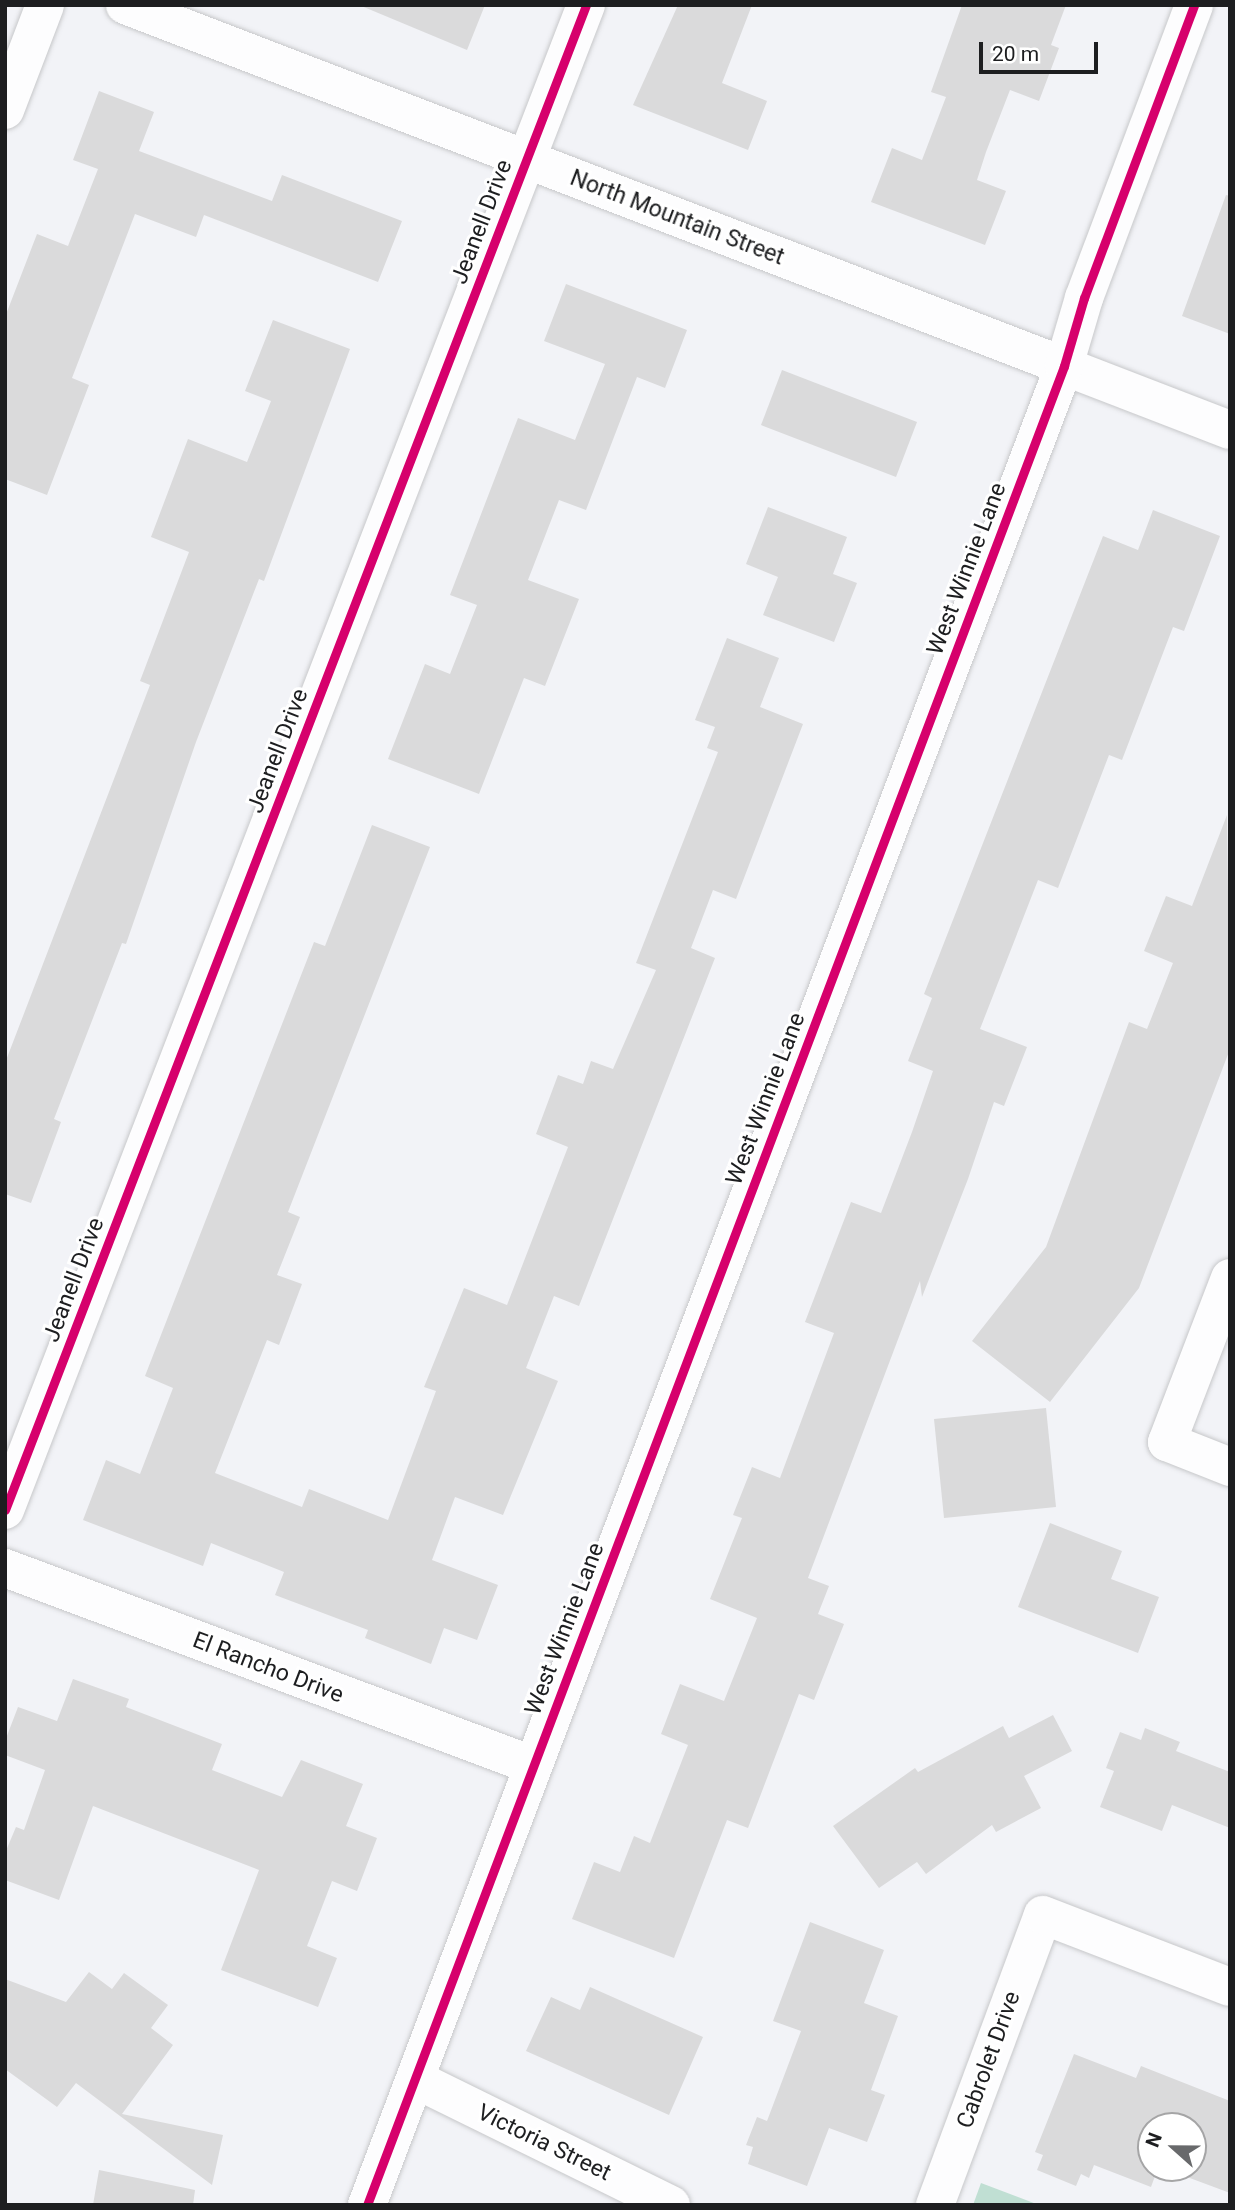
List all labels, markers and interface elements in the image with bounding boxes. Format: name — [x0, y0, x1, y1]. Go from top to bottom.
scale bar — [983, 28, 1102, 72]
text: 20 m — [992, 42, 1039, 66]
street label: Jeanell Drive — [446, 156, 518, 288]
street label: North Mountain Street — [566, 164, 788, 272]
street label: West Winnie Lane — [921, 479, 1013, 659]
street label: Jeanell Drive — [242, 685, 314, 817]
street label: West Winnie Lane — [720, 1009, 812, 1189]
street label: Jeanell Drive — [38, 1214, 110, 1346]
street label: West Winnie Lane — [519, 1539, 611, 1719]
street label: El Rancho Drive — [189, 1627, 347, 1709]
street label: Cabrolet Drive — [951, 1988, 1027, 2132]
street label: Victoria Street — [473, 2099, 615, 2187]
north arrow — [1137, 2112, 1207, 2182]
text: N — [1141, 2130, 1167, 2150]

